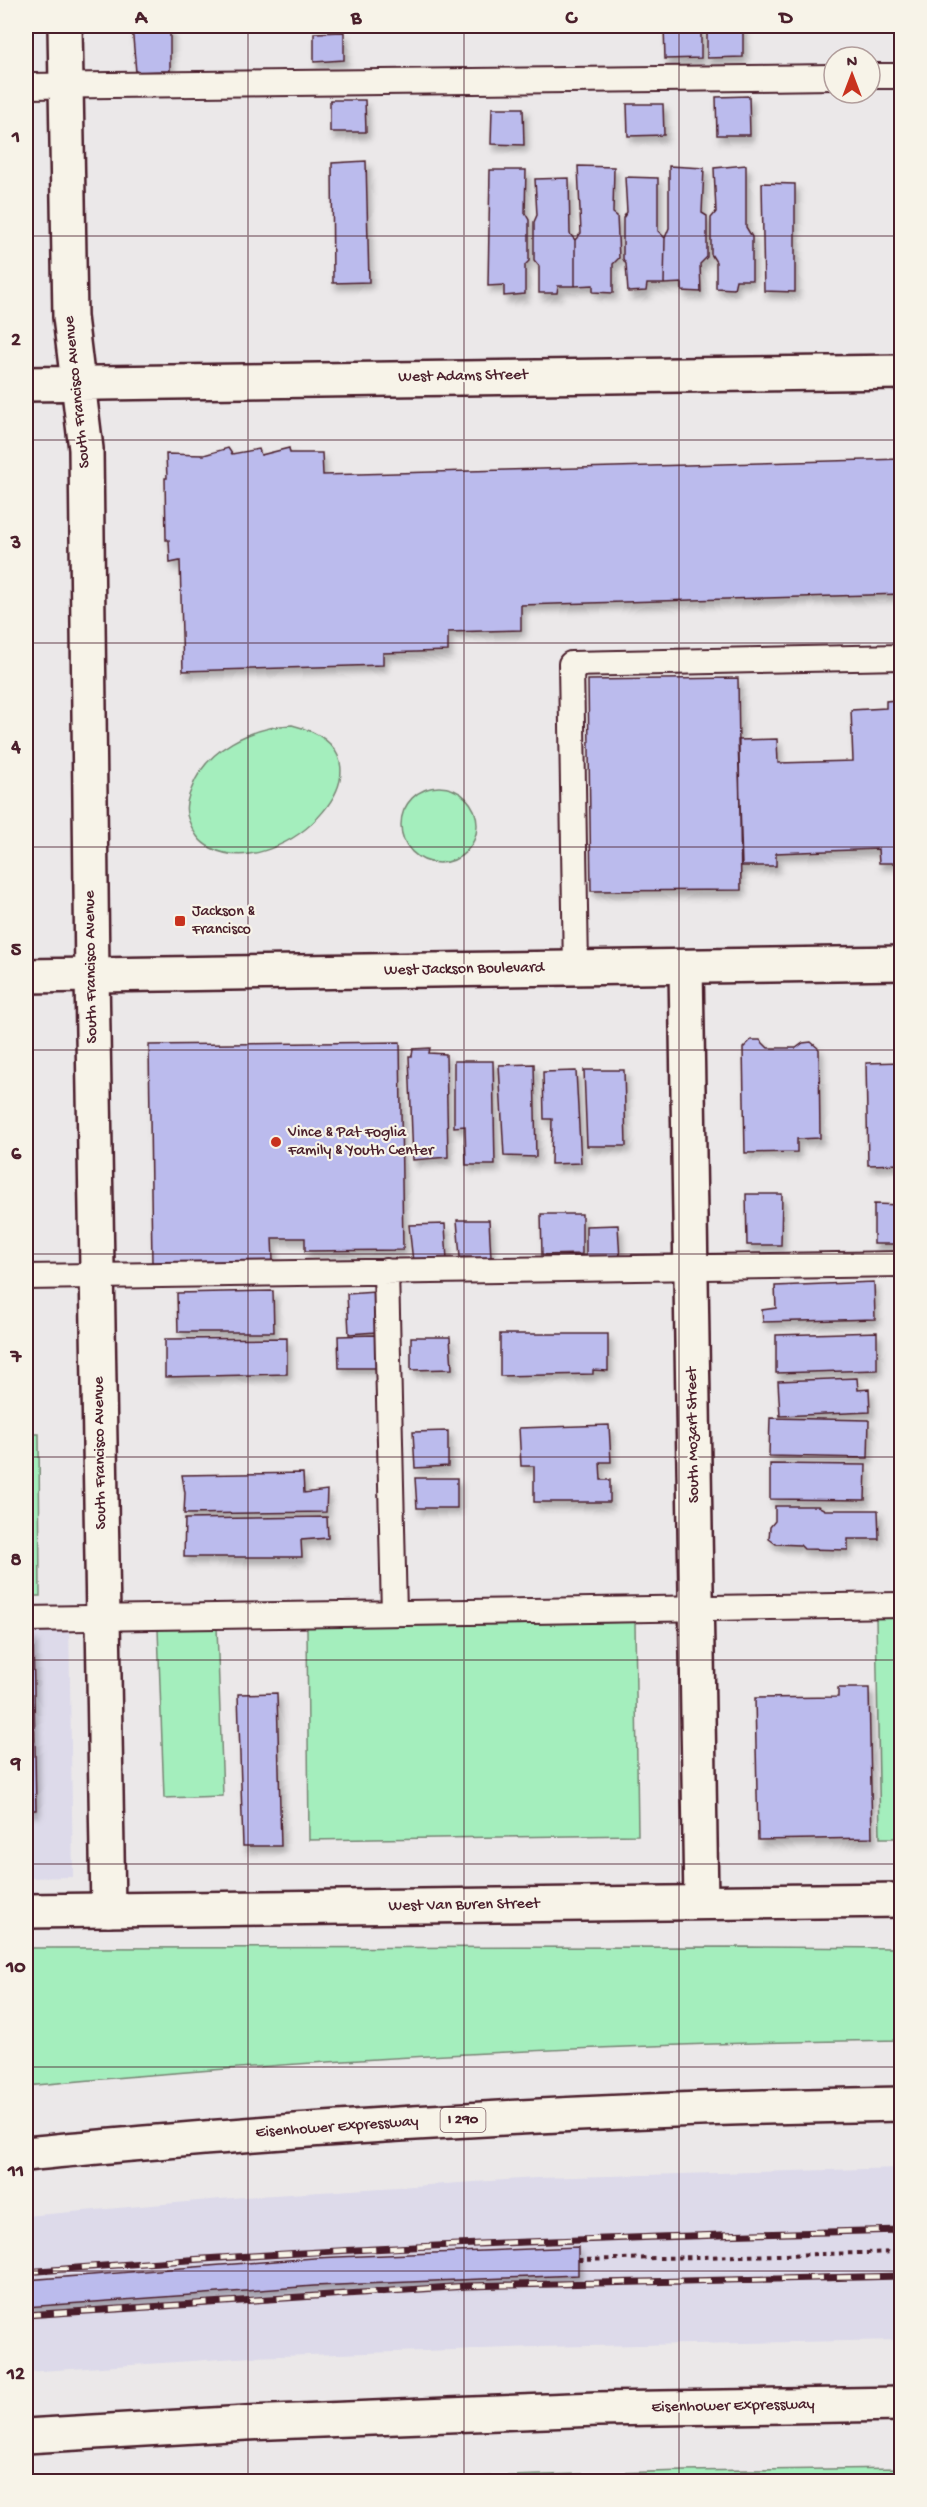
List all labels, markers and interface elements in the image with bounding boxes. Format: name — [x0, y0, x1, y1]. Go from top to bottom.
text: A — [134, 8, 149, 31]
text: B — [350, 8, 362, 31]
text: C — [565, 8, 579, 31]
text: D — [777, 8, 793, 31]
north arrow — [822, 45, 882, 105]
text: N — [847, 54, 858, 73]
text: 1 — [11, 127, 20, 150]
street label: South Francisco Avenue — [60, 314, 95, 469]
text: 2 — [11, 330, 21, 353]
street label: West Adams Street — [398, 366, 529, 388]
text: 3 — [10, 533, 21, 556]
text: 4 — [10, 737, 21, 760]
street label: South Francisco Avenue — [81, 890, 103, 1044]
place label: Jackson & Francisco — [191, 903, 256, 940]
marker: Jackson & Francisco — [173, 914, 187, 928]
text: 5 — [11, 940, 22, 963]
street label: West Jackson Boulevard — [384, 959, 546, 981]
place label: Vince & Pat Foglia Family & Youth Center — [287, 1124, 435, 1161]
marker: Vince & Pat Foglia Family & Youth Center — [269, 1135, 283, 1149]
text: 6 — [11, 1144, 22, 1167]
text: 7 — [10, 1347, 23, 1370]
street label: South Mozart Street — [683, 1365, 705, 1503]
street label: South Francisco Avenue — [90, 1376, 112, 1530]
text: 8 — [11, 1550, 22, 1573]
text: 9 — [10, 1754, 21, 1777]
street label: West Van Buren Street — [388, 1895, 541, 1917]
text: 10 — [5, 1957, 26, 1980]
road number: I 290 — [440, 2108, 486, 2132]
street label: Eisenhower Expressway — [255, 2113, 419, 2143]
text: 11 — [7, 2161, 24, 2184]
text: 12 — [6, 2364, 25, 2387]
street label: Eisenhower Expressway — [651, 2396, 815, 2418]

